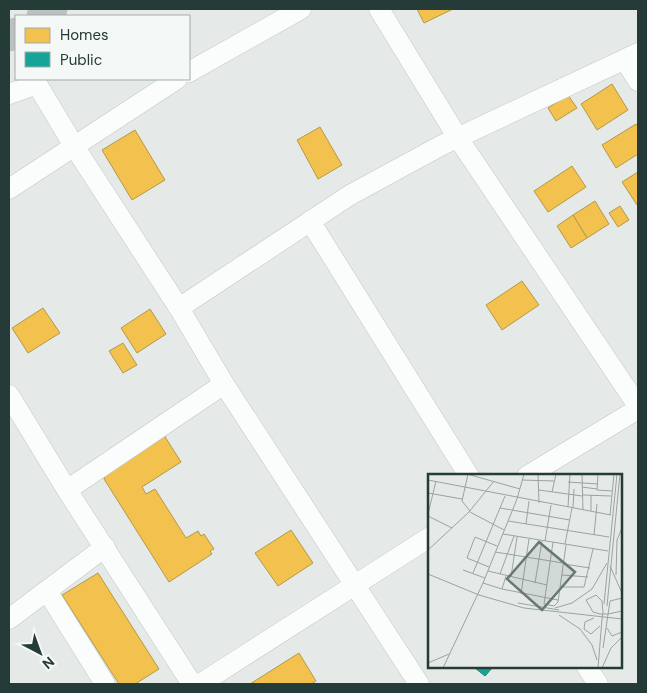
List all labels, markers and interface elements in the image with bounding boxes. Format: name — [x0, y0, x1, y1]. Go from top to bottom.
legend — [15, 15, 190, 80]
text: Homes — [60, 25, 109, 45]
text: Public — [60, 50, 102, 70]
inset map — [428, 474, 622, 668]
north arrow — [15, 628, 65, 678]
text: N — [39, 653, 58, 673]

